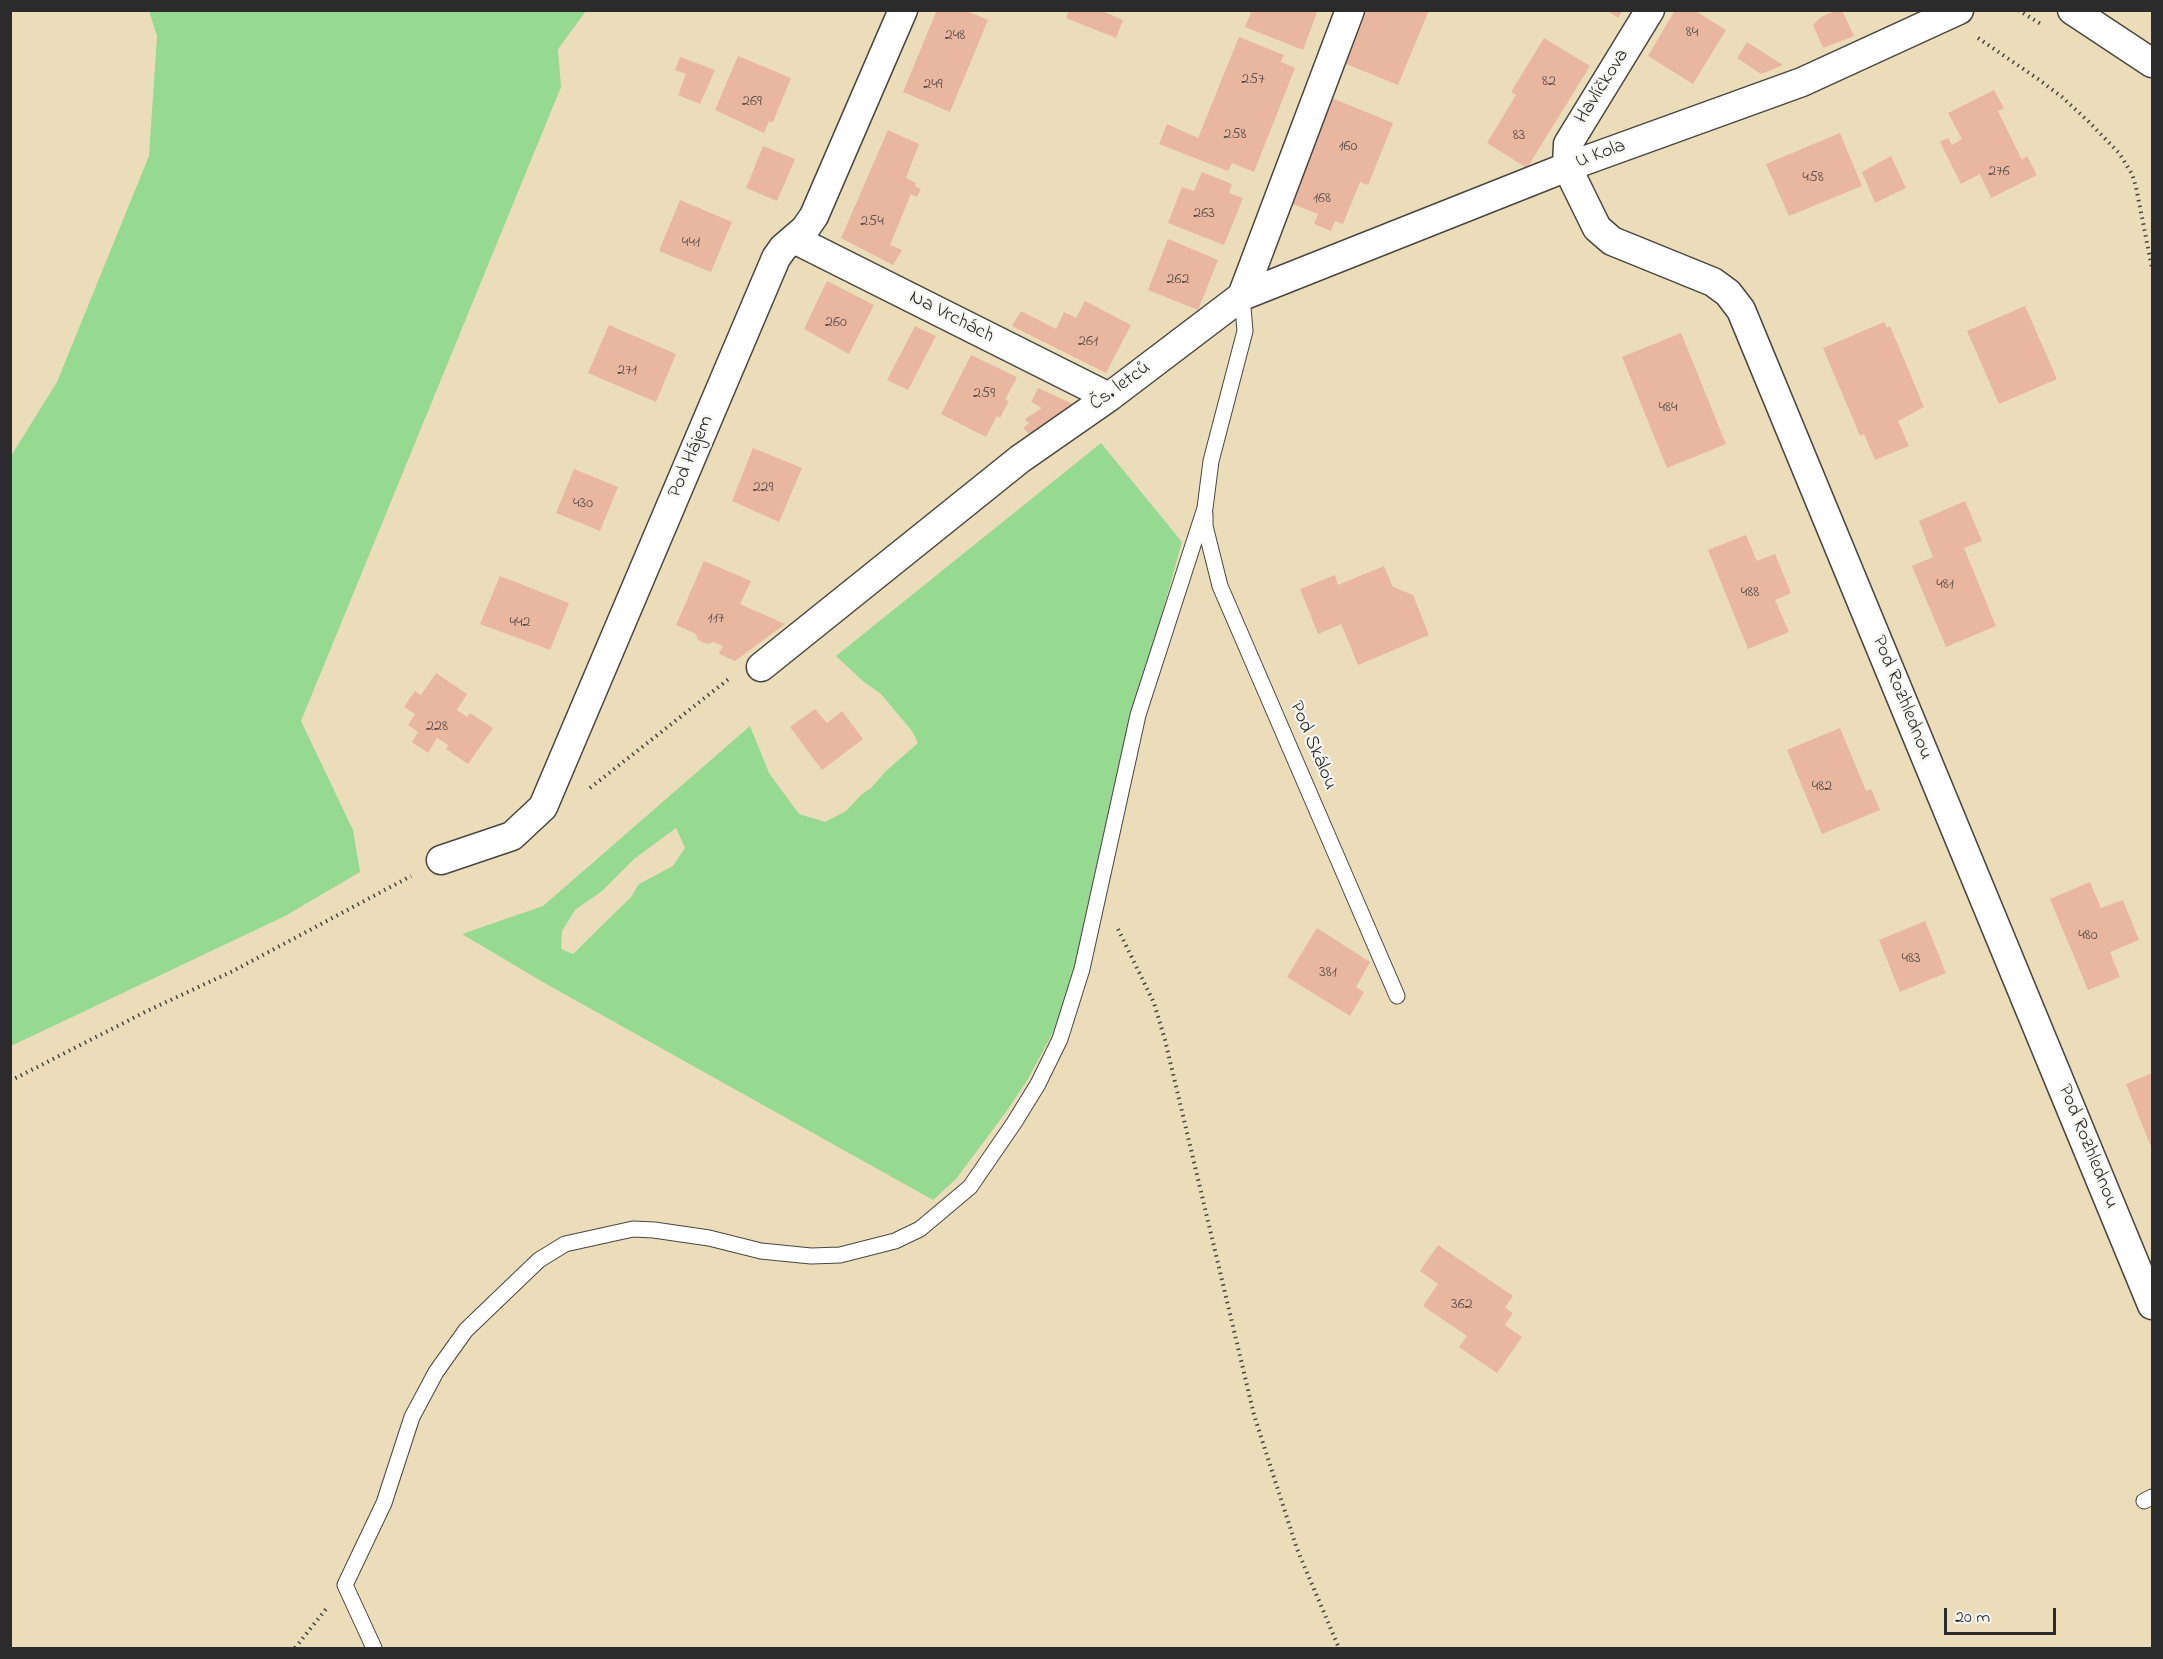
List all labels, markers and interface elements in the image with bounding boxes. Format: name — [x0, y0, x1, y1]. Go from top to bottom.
house number: 84 — [1686, 23, 1698, 43]
house number: 248 — [945, 26, 965, 46]
street label: Havlíčkova — [1571, 45, 1635, 129]
house number: 257 — [1241, 70, 1265, 90]
house number: 82 — [1542, 72, 1556, 92]
house number: 249 — [923, 75, 943, 95]
house number: 269 — [742, 92, 762, 112]
house number: 258 — [1223, 125, 1247, 145]
house number: 83 — [1513, 126, 1525, 146]
street label: U Kola — [1573, 135, 1629, 175]
house number: 160 — [1338, 137, 1358, 157]
house number: 276 — [1988, 162, 2010, 182]
house number: 458 — [1802, 168, 1824, 188]
house number: 168 — [1313, 189, 1331, 209]
house number: 263 — [1193, 204, 1215, 224]
house number: 254 — [860, 212, 884, 232]
house number: 441 — [682, 233, 700, 253]
house number: 262 — [1167, 270, 1189, 290]
street label: Na Vrchách — [905, 286, 997, 350]
house number: 260 — [825, 313, 847, 333]
house number: 261 — [1078, 332, 1098, 352]
street label: Čs. letců — [1086, 357, 1156, 417]
house number: 271 — [617, 361, 637, 381]
house number: 259 — [973, 384, 995, 404]
house number: 484 — [1658, 398, 1678, 418]
street label: Pod Hájem — [664, 412, 720, 502]
house number: 229 — [753, 478, 773, 498]
house number: 430 — [573, 494, 593, 514]
house number: 481 — [1936, 575, 1954, 595]
house number: 488 — [1741, 583, 1759, 603]
house number: 117 — [708, 609, 724, 629]
house number: 442 — [509, 613, 531, 633]
street label: Pod Rozhlednou — [1865, 633, 1937, 763]
street label: Pod Skálou — [1283, 698, 1341, 794]
house number: 228 — [426, 717, 448, 737]
house number: 482 — [1812, 777, 1832, 797]
house number: 480 — [2078, 926, 2098, 946]
house number: 483 — [1901, 949, 1921, 969]
house number: 381 — [1319, 963, 1337, 983]
street label: Pod Rozhlednou — [2051, 1082, 2123, 1212]
house number: 362 — [1451, 1295, 1473, 1315]
scale bar — [1947, 1596, 2060, 1634]
text: 20 m — [1955, 1605, 1990, 1631]

